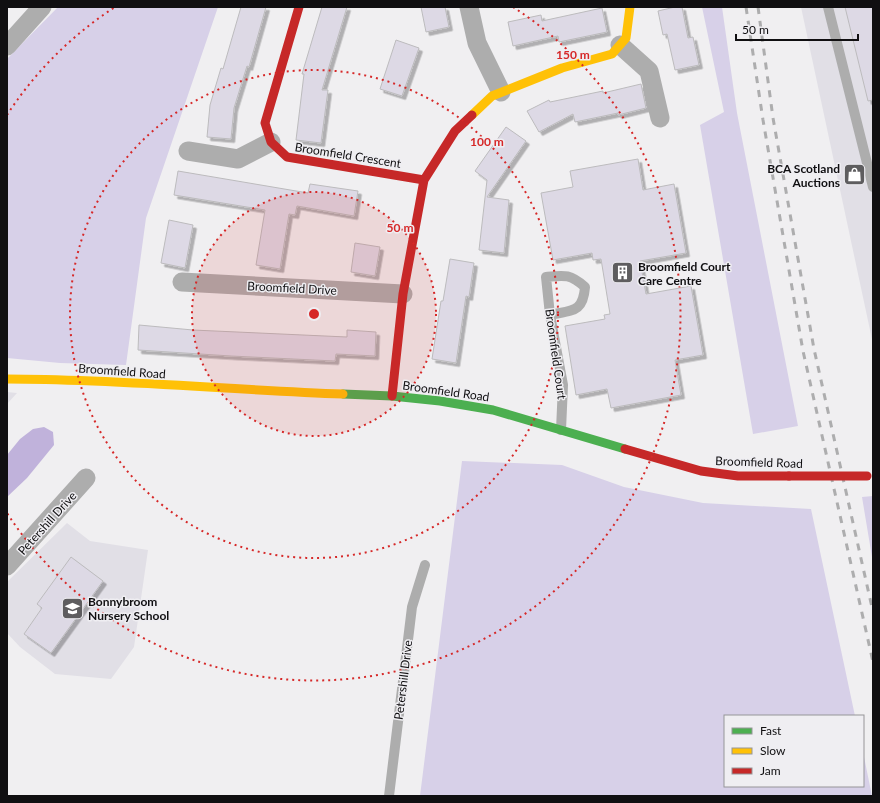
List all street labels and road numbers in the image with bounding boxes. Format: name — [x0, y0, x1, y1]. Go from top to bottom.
street label: Broomfield Crescent — [294, 139, 403, 171]
street label: Broomfield Drive — [247, 278, 337, 298]
street label: Broomfield Court — [542, 308, 570, 401]
street label: Broomfield Road — [78, 360, 166, 382]
street label: Broomfield Road — [402, 377, 490, 405]
street label: Broomfield Road — [715, 453, 803, 471]
street label: Petershill Drive — [15, 488, 79, 558]
street label: Petershill Drive — [391, 639, 415, 721]

